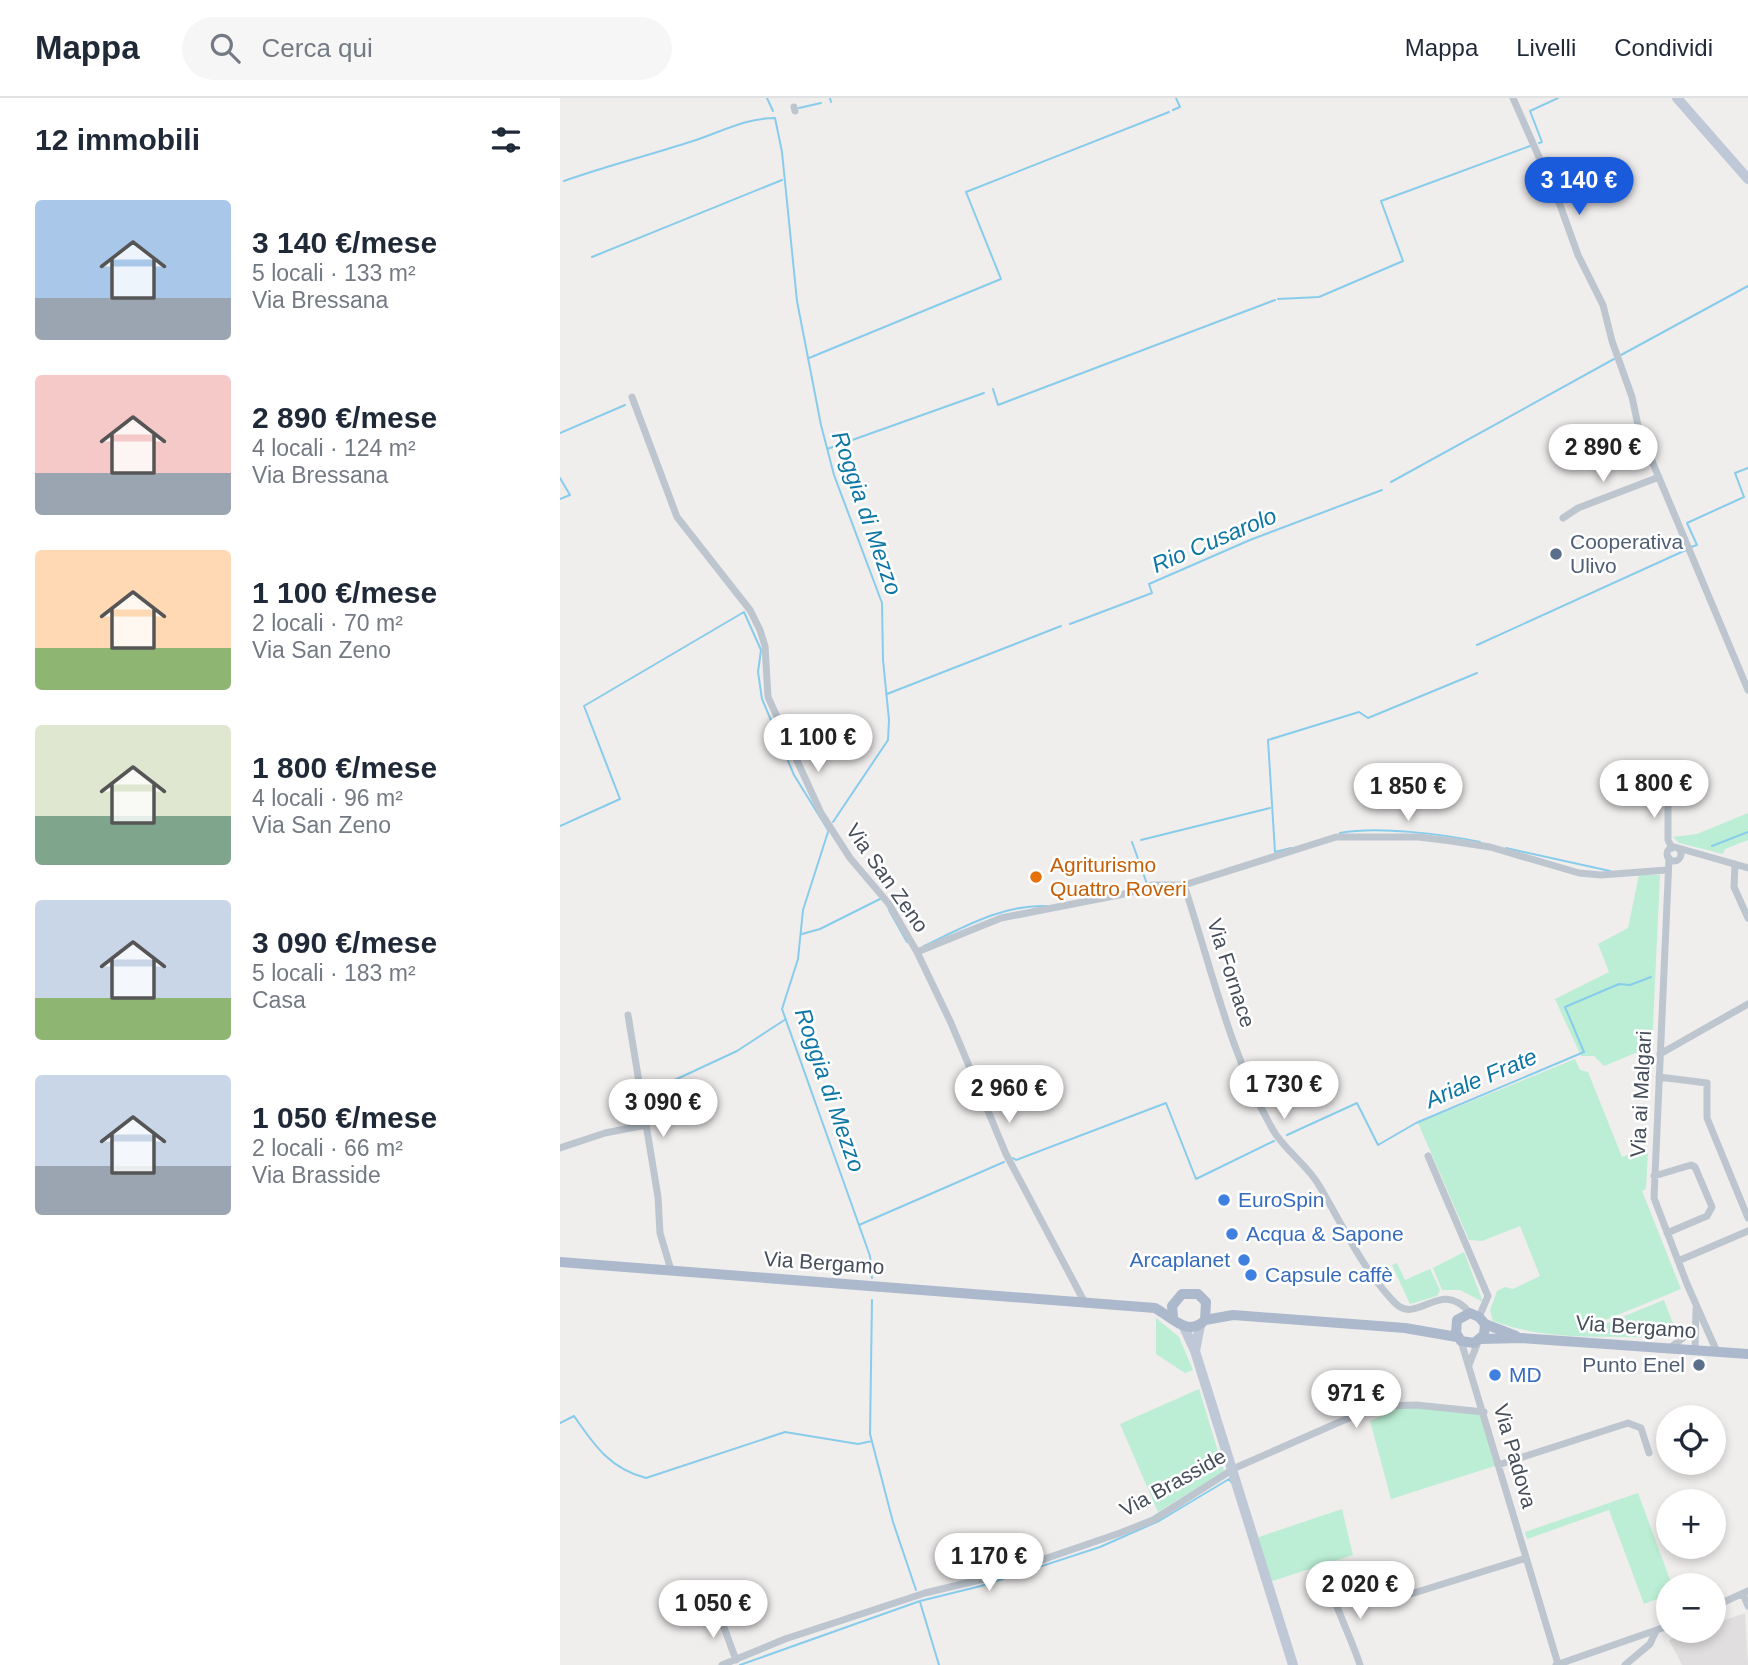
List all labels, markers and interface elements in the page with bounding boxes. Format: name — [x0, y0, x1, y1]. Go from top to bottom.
search box — [182, 17, 672, 80]
text: Mappa — [35, 29, 140, 66]
icon: search — [206, 29, 244, 67]
text: Cerca qui — [262, 33, 373, 63]
text: Mappa — [1405, 34, 1478, 61]
text: Livelli — [1516, 34, 1576, 61]
text: Condividi — [1614, 34, 1713, 61]
icon: filters — [487, 121, 525, 159]
text: 12 immobili — [35, 123, 200, 156]
pin: 3 140 € — [1514, 158, 1644, 217]
text: 3 140 € — [1541, 167, 1617, 193]
text: 3 140 €/mese — [252, 226, 437, 259]
icon: home — [91, 228, 175, 312]
text: 5 locali · 133 m² — [252, 260, 416, 286]
text: Via Bressana — [252, 287, 388, 313]
text: 2 890 €/mese — [252, 401, 437, 434]
icon: home — [91, 403, 175, 487]
pin: 2 890 € — [1538, 424, 1668, 484]
water label: Roggia di Mezzo — [827, 428, 907, 598]
text: 2 890 € — [1565, 434, 1641, 460]
text: 4 locali · 124 m² — [252, 435, 416, 461]
text: Via Bressana — [252, 462, 388, 488]
water label: Rio Cusarolo — [1148, 502, 1280, 578]
place label: Cooperativa Ulivo — [1570, 530, 1684, 577]
marker: Cooperativa Ulivo — [1548, 546, 1564, 562]
text: 1 100 €/mese — [252, 576, 437, 609]
icon: home — [91, 578, 175, 662]
text: 2 locali · 70 m² — [252, 610, 403, 636]
text: Via San Zeno — [252, 637, 391, 663]
pin: 1 100 € — [753, 714, 883, 774]
text: 1 100 € — [780, 724, 856, 750]
text: 1 800 €/mese — [252, 751, 437, 784]
icon: home — [91, 753, 175, 837]
pin: 1 800 € — [1589, 760, 1719, 820]
pin: 1 850 € — [1343, 764, 1473, 823]
text: 1 800 € — [1616, 770, 1692, 796]
text: 1 850 € — [1370, 773, 1446, 799]
text: 4 locali · 96 m² — [252, 785, 403, 811]
text: Via San Zeno — [252, 812, 391, 838]
street label: Via San Zeno — [842, 819, 933, 936]
place label: Agriturismo Quattro Roveri — [1050, 853, 1187, 900]
marker: Agriturismo Quattro Roveri — [1028, 869, 1044, 885]
street label: Via Fornace — [1203, 916, 1260, 1030]
text: 3 090 €/mese — [252, 926, 437, 959]
icon: home — [91, 928, 175, 1012]
text: 5 locali · 183 m² — [252, 960, 416, 986]
text: Casa — [252, 987, 306, 1013]
water label: Roggia di Mezzo — [790, 1005, 870, 1175]
street label: Via ai Malgari — [1626, 1030, 1655, 1158]
water label: Ariale Frate — [1419, 1043, 1541, 1114]
pin: 1 730 € — [1219, 1062, 1349, 1121]
pin: 2 960 € — [944, 1066, 1074, 1125]
text: 1 730 € — [1246, 1071, 1322, 1097]
text: 2 960 € — [971, 1075, 1047, 1101]
pin: 3 090 € — [598, 1080, 728, 1139]
text: 3 090 € — [625, 1089, 701, 1115]
text: 1 050 €/mese — [252, 1101, 437, 1134]
icon: home — [91, 1103, 175, 1187]
text: 2 locali · 66 m² — [252, 1135, 403, 1161]
text: Via Brasside — [252, 1162, 381, 1188]
place label: EuroSpin — [1238, 1188, 1324, 1211]
marker: EuroSpin — [1216, 1192, 1232, 1208]
place label: Acqua & Sapone — [1246, 1222, 1404, 1245]
marker: Acqua & Sapone — [1224, 1226, 1240, 1242]
street label: Via Bergamo — [763, 1247, 885, 1278]
place label: Arcaplanet — [1130, 1248, 1230, 1271]
marker: Arcaplanet — [1236, 1252, 1252, 1268]
place label: Capsule caffè — [1265, 1263, 1393, 1286]
marker: Capsule caffè — [1243, 1267, 1259, 1283]
street label: Via Bergamo — [1575, 1311, 1697, 1342]
place label: Punto Enel — [1582, 1353, 1685, 1376]
marker: Punto Enel — [1691, 1357, 1707, 1373]
place label: MD — [1509, 1363, 1542, 1386]
marker: MD — [1487, 1367, 1503, 1383]
pin: 971 € — [1307, 1370, 1405, 1430]
text: 971 € — [1327, 1380, 1385, 1406]
street label: Via Padova — [1490, 1401, 1541, 1511]
map controls — [1656, 1405, 1726, 1643]
button: locate — [1656, 1405, 1726, 1475]
street label: Via Brasside — [1116, 1444, 1230, 1521]
button: + — [1656, 1489, 1726, 1559]
pin: 1 170 € — [924, 1534, 1054, 1593]
text: 1 170 € — [951, 1543, 1027, 1569]
pin: 2 020 € — [1295, 1562, 1425, 1621]
text: 2 020 € — [1322, 1571, 1398, 1597]
button: − — [1656, 1573, 1726, 1643]
pin: 1 050 € — [648, 1580, 778, 1640]
text: 1 050 € — [675, 1590, 751, 1616]

